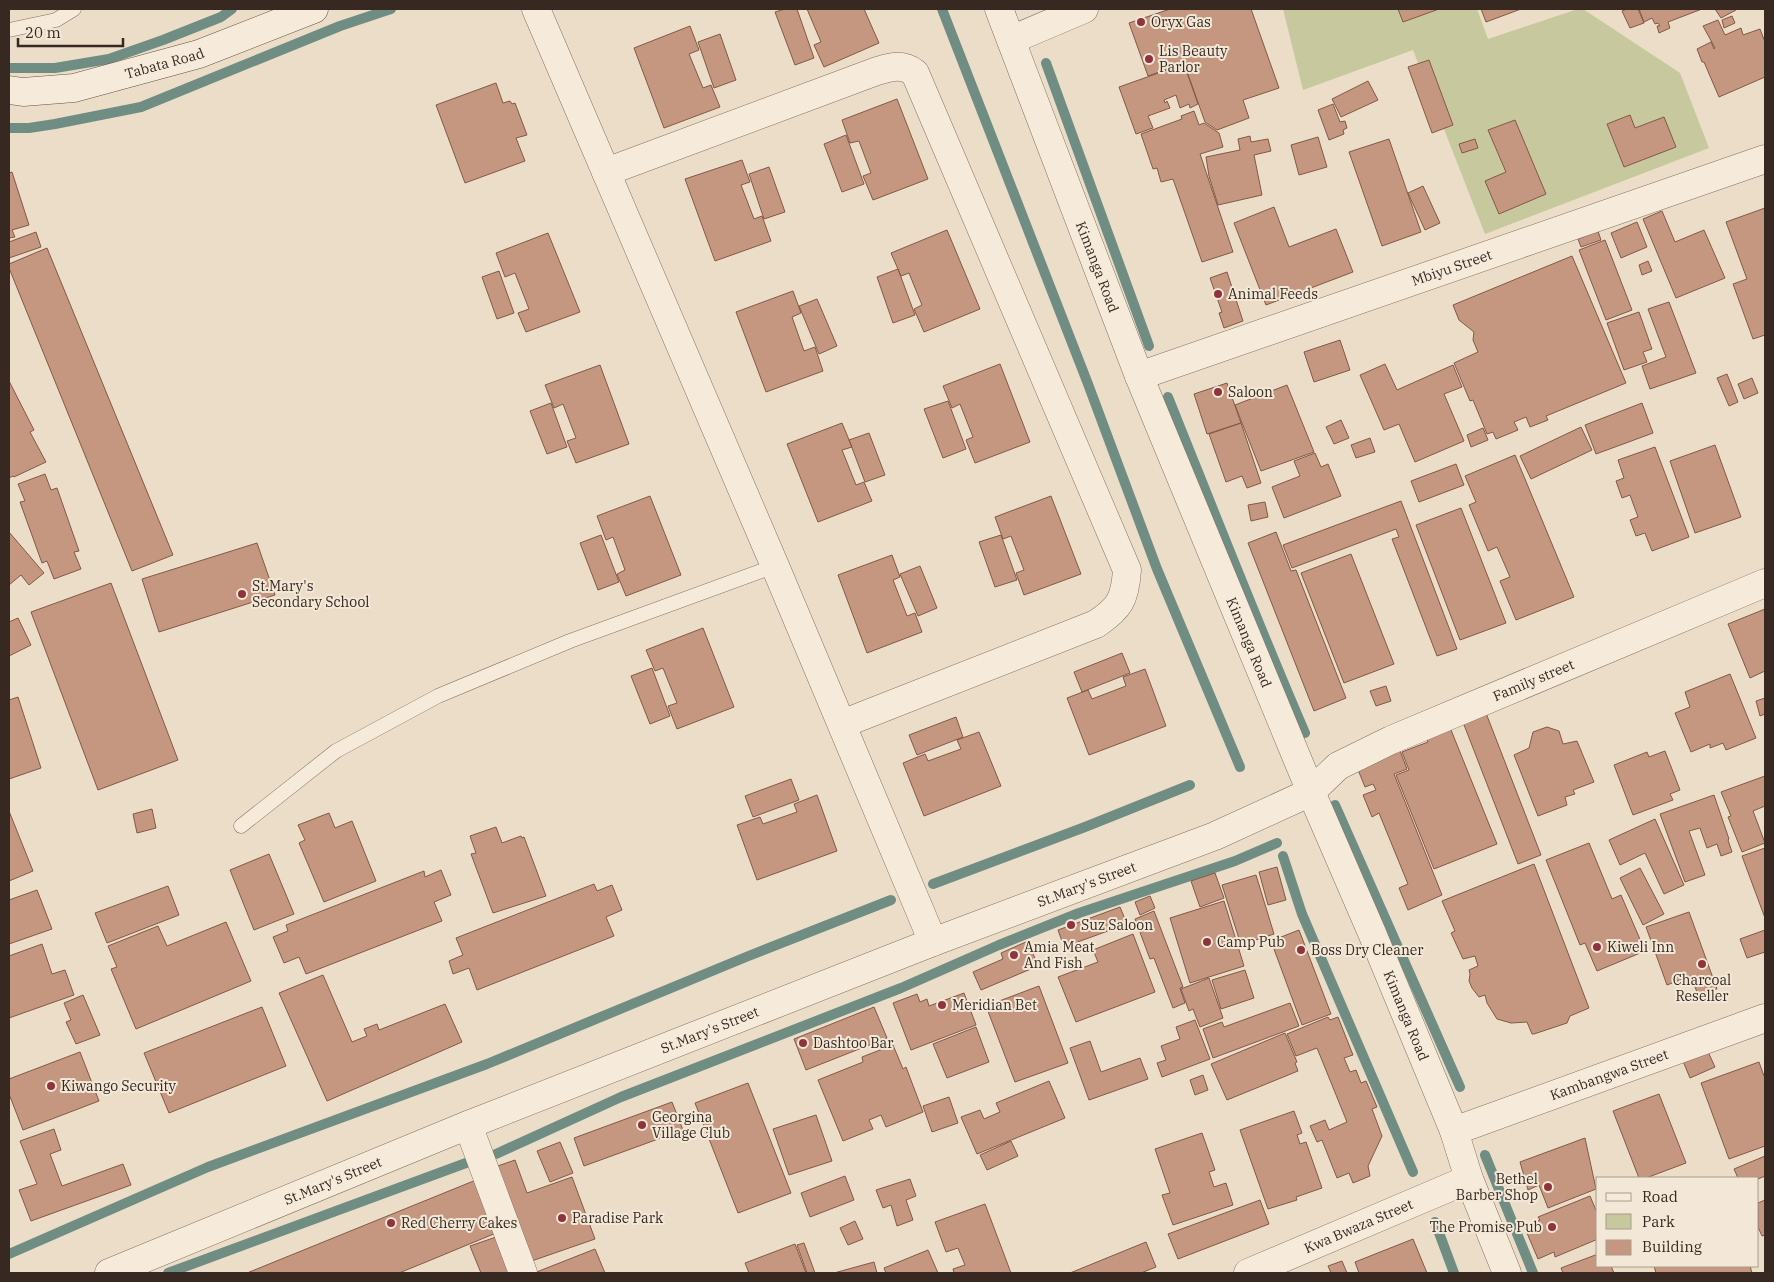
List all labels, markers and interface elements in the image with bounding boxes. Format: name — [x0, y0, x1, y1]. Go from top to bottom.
place label: Oryx Gas — [1151, 13, 1211, 31]
scale bar — [18, 15, 122, 47]
marker: Oryx Gas — [1135, 16, 1147, 28]
text: 20 m — [25, 23, 61, 42]
place label: Lis Beauty Parlor — [1159, 42, 1228, 76]
street label: Tabata Road — [123, 44, 207, 83]
marker: Lis Beauty Parlor — [1143, 53, 1155, 65]
street label: Kimanga Road — [1072, 219, 1123, 315]
street label: Mbiyu Street — [1409, 245, 1494, 290]
place label: Animal Feeds — [1228, 285, 1318, 303]
marker: Animal Feeds — [1212, 288, 1224, 300]
place label: Saloon — [1228, 383, 1273, 401]
marker: Saloon — [1212, 386, 1224, 398]
place label: St.Mary's Secondary School — [252, 577, 370, 611]
marker: St.Mary's Secondary School — [236, 588, 248, 600]
street label: Kimanga Road — [1222, 594, 1276, 691]
street label: Family street — [1490, 655, 1577, 705]
street label: St.Mary's Street — [1035, 858, 1138, 911]
place label: Suz Saloon — [1081, 916, 1153, 934]
marker: Suz Saloon — [1065, 919, 1077, 931]
place label: Camp Pub — [1217, 933, 1285, 951]
marker: Camp Pub — [1201, 936, 1213, 948]
place label: Amia Meat And Fish — [1024, 938, 1095, 972]
place label: Kiweli Inn — [1607, 938, 1674, 956]
place label: Boss Dry Cleaner — [1311, 941, 1424, 959]
marker: Kiweli Inn — [1591, 941, 1603, 953]
marker: Boss Dry Cleaner — [1295, 944, 1307, 956]
marker: Amia Meat And Fish — [1008, 949, 1020, 961]
marker: Charcoal Reseller — [1696, 958, 1708, 970]
street label: Kimanga Road — [1379, 968, 1433, 1064]
place label: Charcoal Reseller — [1673, 971, 1731, 1005]
place label: Meridian Bet — [952, 996, 1037, 1014]
marker: Meridian Bet — [936, 999, 948, 1011]
street label: St.Mary's Street — [658, 1002, 761, 1057]
place label: Dashtoo Bar — [813, 1034, 894, 1052]
marker: Dashtoo Bar — [797, 1037, 809, 1049]
street label: Kambangwa Street — [1547, 1045, 1671, 1104]
place label: Kiwango Security — [61, 1077, 177, 1095]
marker: Kiwango Security — [45, 1080, 57, 1092]
place label: Georgina Village Club — [652, 1108, 730, 1142]
marker: Georgina Village Club — [636, 1119, 648, 1131]
street label: St.Mary's Street — [281, 1153, 384, 1209]
place label: Bethel Barber Shop — [1456, 1170, 1538, 1204]
legend — [1596, 1177, 1759, 1267]
marker: Bethel Barber Shop — [1542, 1181, 1554, 1193]
text: Road — [1642, 1187, 1678, 1206]
street label: Kwa Bwaza Street — [1301, 1195, 1416, 1257]
place label: Paradise Park — [572, 1209, 664, 1227]
marker: Paradise Park — [556, 1212, 568, 1224]
text: Park — [1642, 1212, 1675, 1231]
place label: Red Cherry Cakes — [401, 1214, 518, 1232]
marker: Red Cherry Cakes — [385, 1217, 397, 1229]
place label: The Promise Pub — [1430, 1218, 1542, 1236]
marker: The Promise Pub — [1546, 1221, 1558, 1233]
text: Building — [1642, 1237, 1702, 1256]

